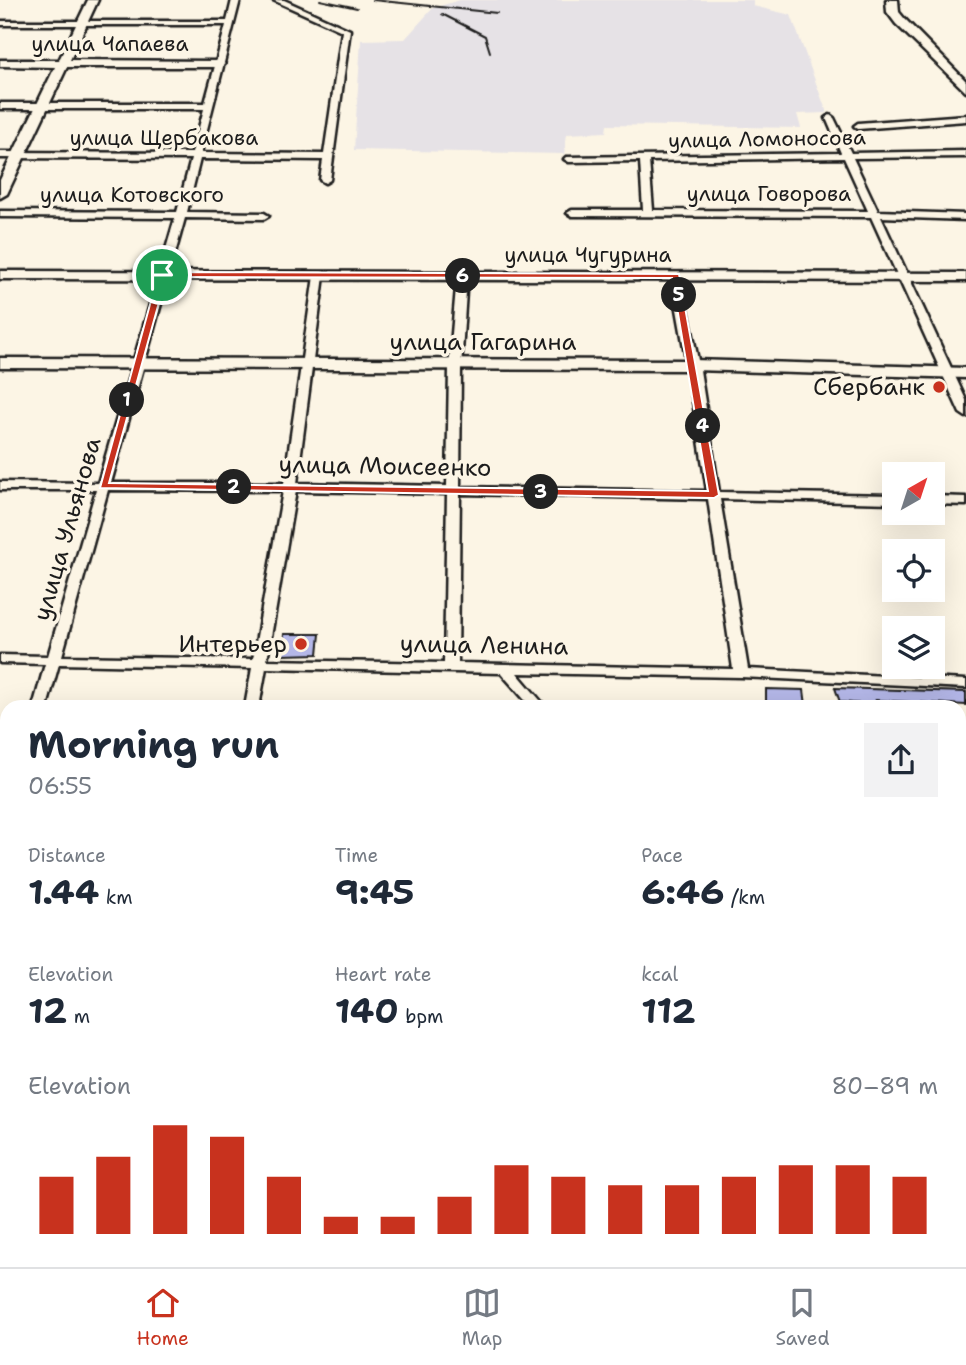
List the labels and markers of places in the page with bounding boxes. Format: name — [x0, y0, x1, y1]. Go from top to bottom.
pin — [132, 245, 192, 305]
pin: 6 — [446, 258, 480, 294]
pin: 5 — [662, 278, 696, 312]
place label: Сбербанк — [813, 371, 925, 403]
marker: Сбербанк — [931, 379, 947, 395]
pin: 1 — [110, 382, 144, 418]
pin: 4 — [686, 408, 720, 444]
pin: 2 — [216, 470, 252, 504]
pin: 3 — [524, 475, 558, 510]
place label: Интерьер — [178, 628, 287, 660]
marker: Интерьер — [293, 636, 309, 652]

